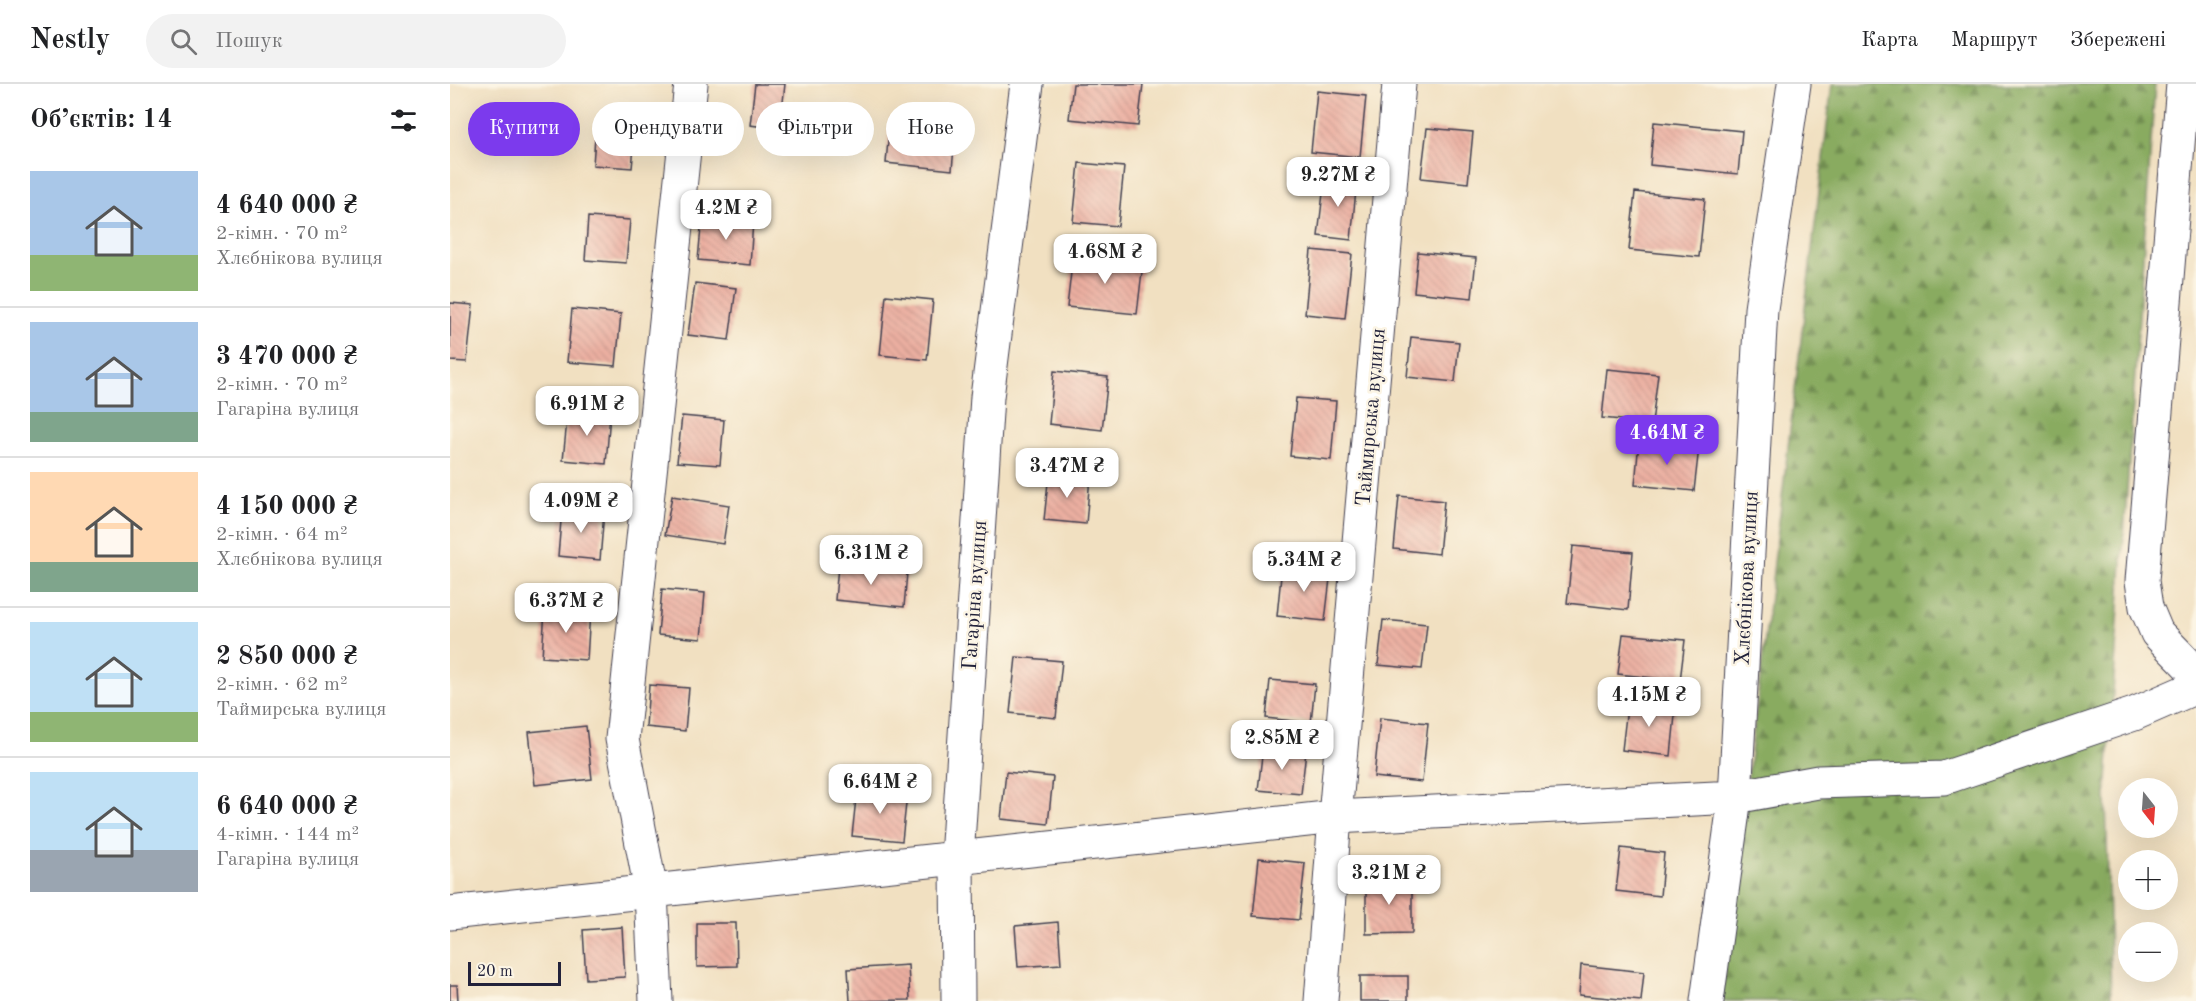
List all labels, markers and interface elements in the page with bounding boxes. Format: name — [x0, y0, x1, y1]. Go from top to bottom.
search box — [146, 14, 566, 68]
icon: search — [167, 25, 200, 58]
text: Nestly — [30, 27, 110, 55]
text: Пошук — [215, 30, 283, 52]
text: Карта — [1861, 30, 1918, 51]
text: Маршрут — [1951, 30, 2037, 51]
text: Збережені — [2070, 30, 2166, 51]
chip: Купити — [468, 102, 580, 156]
chip: Орендувати — [592, 102, 744, 156]
chip: Фільтри — [756, 102, 874, 156]
chip: Нове — [886, 102, 975, 156]
icon: filters — [387, 104, 420, 137]
text: Об’єктів: 14 — [30, 107, 172, 133]
pin: 9.27M ₴ — [1283, 157, 1393, 208]
text: 9.27M ₴ — [1301, 166, 1375, 186]
pin: 4.2M ₴ — [677, 190, 775, 241]
text: 4 640 000 ₴ — [216, 193, 358, 219]
icon: home — [78, 195, 150, 267]
text: 4.2M ₴ — [694, 199, 758, 219]
text: 2-кімн. · 70 m² — [216, 224, 348, 244]
pin: 4.68M ₴ — [1050, 234, 1160, 285]
text: 4.68M ₴ — [1068, 243, 1142, 263]
text: Хлєбнікова вулиця — [216, 249, 383, 269]
street label: Таймирська вулиця — [1353, 327, 1390, 507]
text: 3 470 000 ₴ — [216, 344, 358, 370]
icon: home — [78, 346, 150, 418]
text: 2-кімн. · 70 m² — [216, 375, 348, 395]
pin: 6.91M ₴ — [532, 386, 642, 437]
text: 6.91M ₴ — [550, 395, 624, 415]
text: Гагаріна вулиця — [216, 400, 359, 420]
pin: 4.64M ₴ — [1612, 415, 1722, 466]
text: 4.64M ₴ — [1630, 424, 1704, 444]
pin: 3.47M ₴ — [1012, 448, 1122, 499]
text: 3.47M ₴ — [1030, 457, 1104, 477]
pin: 4.09M ₴ — [526, 483, 636, 534]
street label: Хлєбнікова вулиця — [1732, 490, 1763, 666]
text: 4.09M ₴ — [544, 492, 618, 512]
text: 4 150 000 ₴ — [216, 494, 358, 520]
icon: home — [78, 496, 150, 568]
street label: Гагаріна вулиця — [960, 519, 991, 671]
text: 2-кімн. · 64 m² — [216, 525, 348, 545]
pin: 6.31M ₴ — [816, 535, 926, 586]
pin: 5.34M ₴ — [1249, 542, 1359, 593]
text: 6.31M ₴ — [834, 544, 908, 564]
text: Хлєбнікова вулиця — [216, 550, 383, 570]
text: 5.34M ₴ — [1267, 551, 1341, 571]
pin: 6.37M ₴ — [511, 583, 621, 634]
text: 6.37M ₴ — [529, 592, 603, 612]
text: 2 850 000 ₴ — [216, 644, 358, 670]
icon: home — [78, 646, 150, 718]
text: 2-кімн. · 62 m² — [216, 675, 348, 695]
pin: 4.15M ₴ — [1594, 677, 1704, 728]
text: 4.15M ₴ — [1612, 686, 1686, 706]
text: Таймирська вулиця — [216, 700, 386, 720]
pin: 2.85M ₴ — [1227, 720, 1337, 771]
text: 2.85M ₴ — [1245, 729, 1319, 749]
pin: 6.64M ₴ — [825, 764, 935, 815]
text: 6.64M ₴ — [843, 773, 917, 793]
north arrow — [2118, 778, 2178, 838]
map controls — [2118, 778, 2178, 982]
text: 6 640 000 ₴ — [216, 794, 358, 820]
icon: home — [78, 796, 150, 868]
text: 4-кімн. · 144 m² — [216, 825, 359, 845]
text: Гагаріна вулиця — [216, 850, 359, 870]
button: + — [2118, 850, 2178, 910]
pin: 3.21M ₴ — [1334, 855, 1444, 906]
text: 3.21M ₴ — [1352, 864, 1426, 884]
button: − — [2118, 922, 2178, 982]
scale bar — [468, 959, 561, 986]
text: 20 m — [477, 964, 513, 980]

